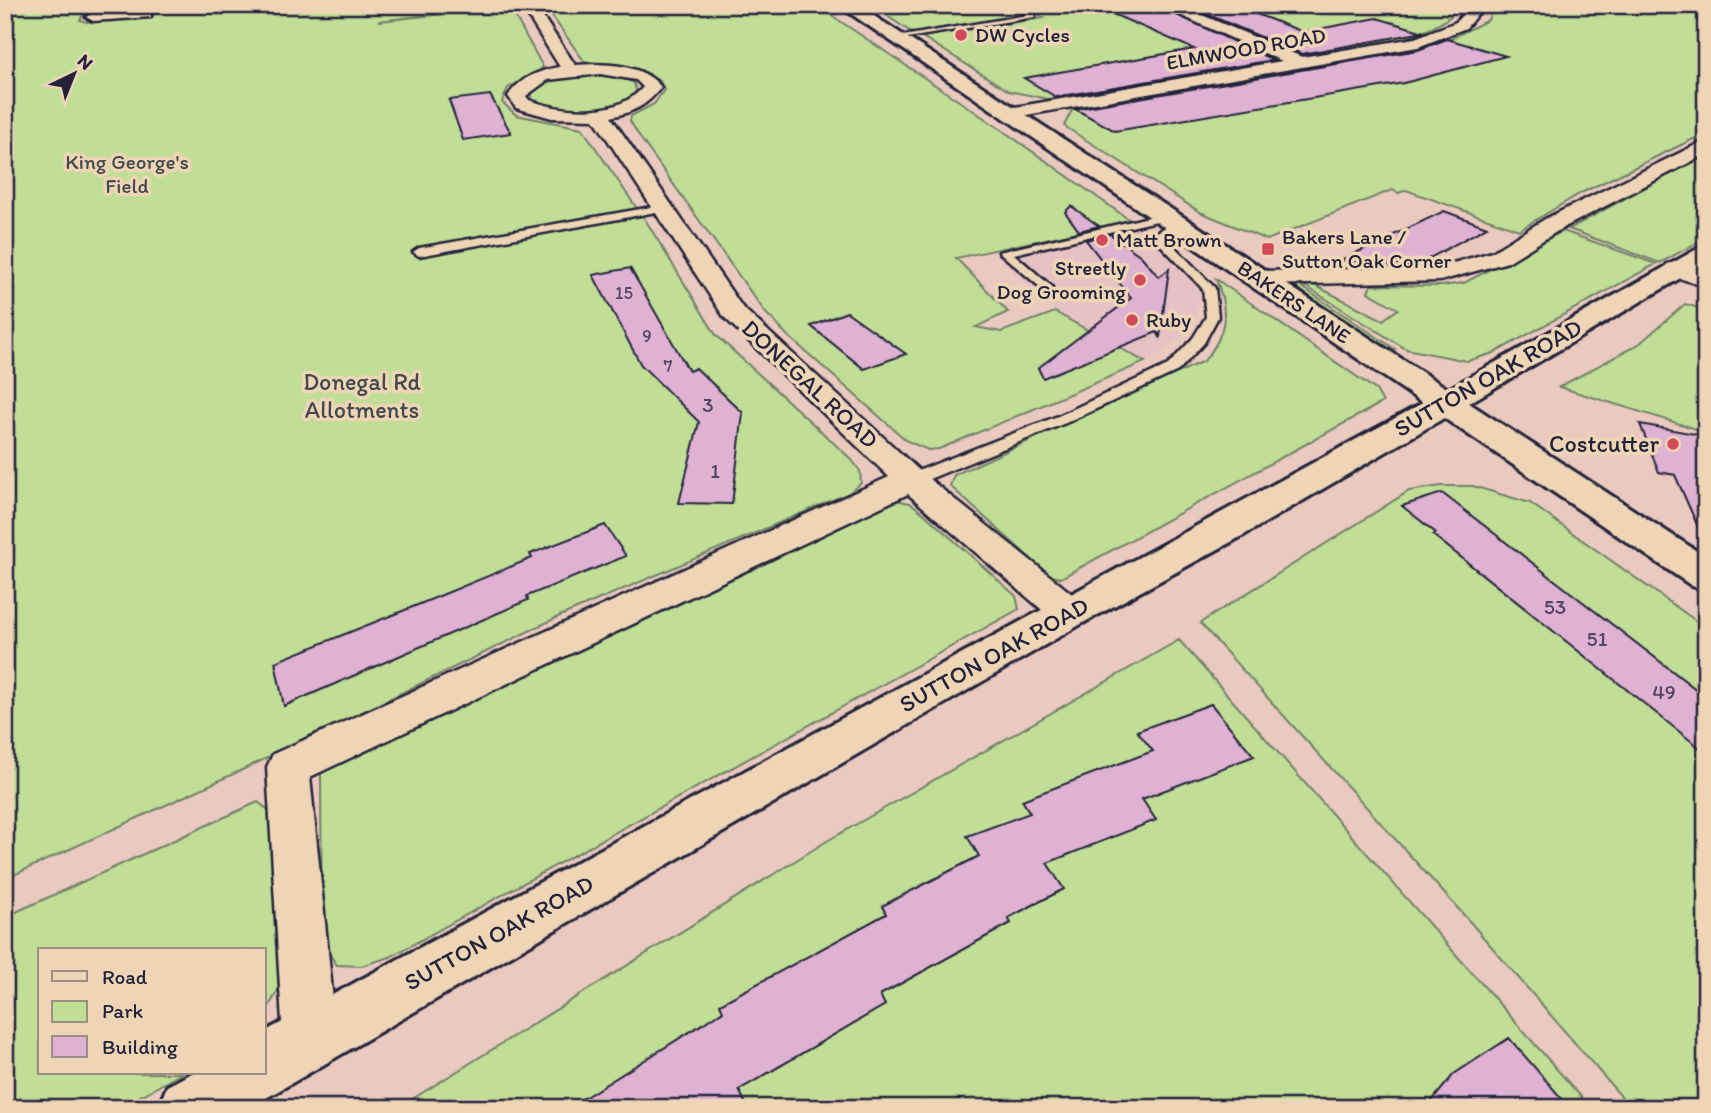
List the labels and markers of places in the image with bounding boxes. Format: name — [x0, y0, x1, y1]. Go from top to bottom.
place label: DW Cycles — [975, 22, 1070, 47]
marker: DW Cycles — [953, 27, 969, 43]
place label: Bakers Lane / Sutton Oak Corner — [1282, 224, 1452, 273]
place label: Matt Brown — [1116, 227, 1222, 252]
marker: Matt Brown — [1094, 232, 1110, 248]
marker: Bakers Lane / Sutton Oak Corner — [1260, 241, 1276, 257]
place label: Streetly Dog Grooming — [997, 255, 1126, 304]
marker: Streetly Dog Grooming — [1132, 272, 1148, 288]
place label: Ruby — [1146, 307, 1191, 332]
marker: Ruby — [1124, 312, 1140, 328]
place label: Costcutter — [1549, 429, 1659, 458]
marker: Costcutter — [1665, 436, 1681, 452]

